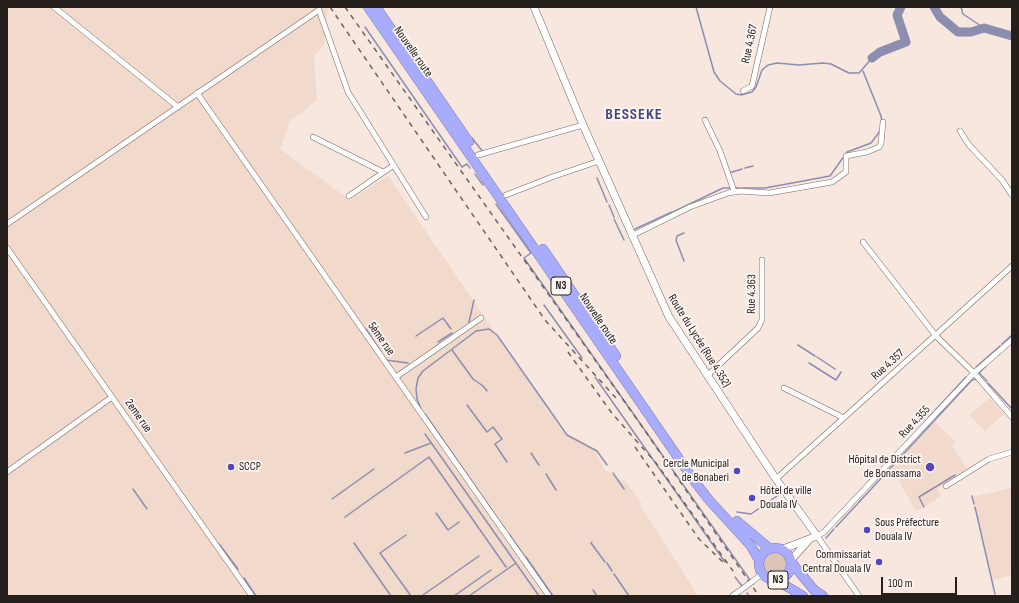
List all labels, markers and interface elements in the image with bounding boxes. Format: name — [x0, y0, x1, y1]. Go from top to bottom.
street label: Rue 4.367 — [739, 23, 761, 65]
street label: Nouvelle route — [390, 24, 436, 80]
district label: BESSEKE — [605, 105, 663, 125]
street label: Rue 4.363 — [744, 274, 760, 314]
road number: N3 — [551, 277, 571, 295]
street label: Nouvelle route — [576, 291, 620, 347]
street label: Route du Lycée (Rue 4.352) — [664, 292, 734, 390]
street label: 5ème rue — [364, 320, 398, 358]
street label: Rue 4.357 — [869, 347, 907, 383]
street label: 2eme rue — [121, 397, 155, 435]
street label: Rue 4.355 — [896, 403, 934, 441]
place label: Hôpital de District de Bonassama — [848, 453, 921, 481]
place label: Cercle Municipal de Bonaberi — [663, 457, 729, 485]
place label: SCCP — [239, 460, 261, 474]
marker: Hôpital de District de Bonassama — [924, 461, 936, 473]
marker: SCCP — [226, 462, 236, 472]
marker: Cercle Municipal de Bonaberi — [732, 466, 742, 476]
place label: Hôtel de ville Douala IV — [760, 484, 812, 512]
marker: Hôtel de ville Douala IV — [747, 493, 757, 503]
place label: Sous Préfecture Douala IV — [875, 516, 939, 544]
marker: Sous Préfecture Douala IV — [862, 525, 872, 535]
place label: Commissariat Central Douala IV — [802, 548, 871, 576]
marker: Commissariat Central Douala IV — [874, 557, 884, 567]
scale bar — [883, 569, 959, 595]
road number: N3 — [768, 571, 788, 589]
text: 100 m — [888, 576, 913, 591]

